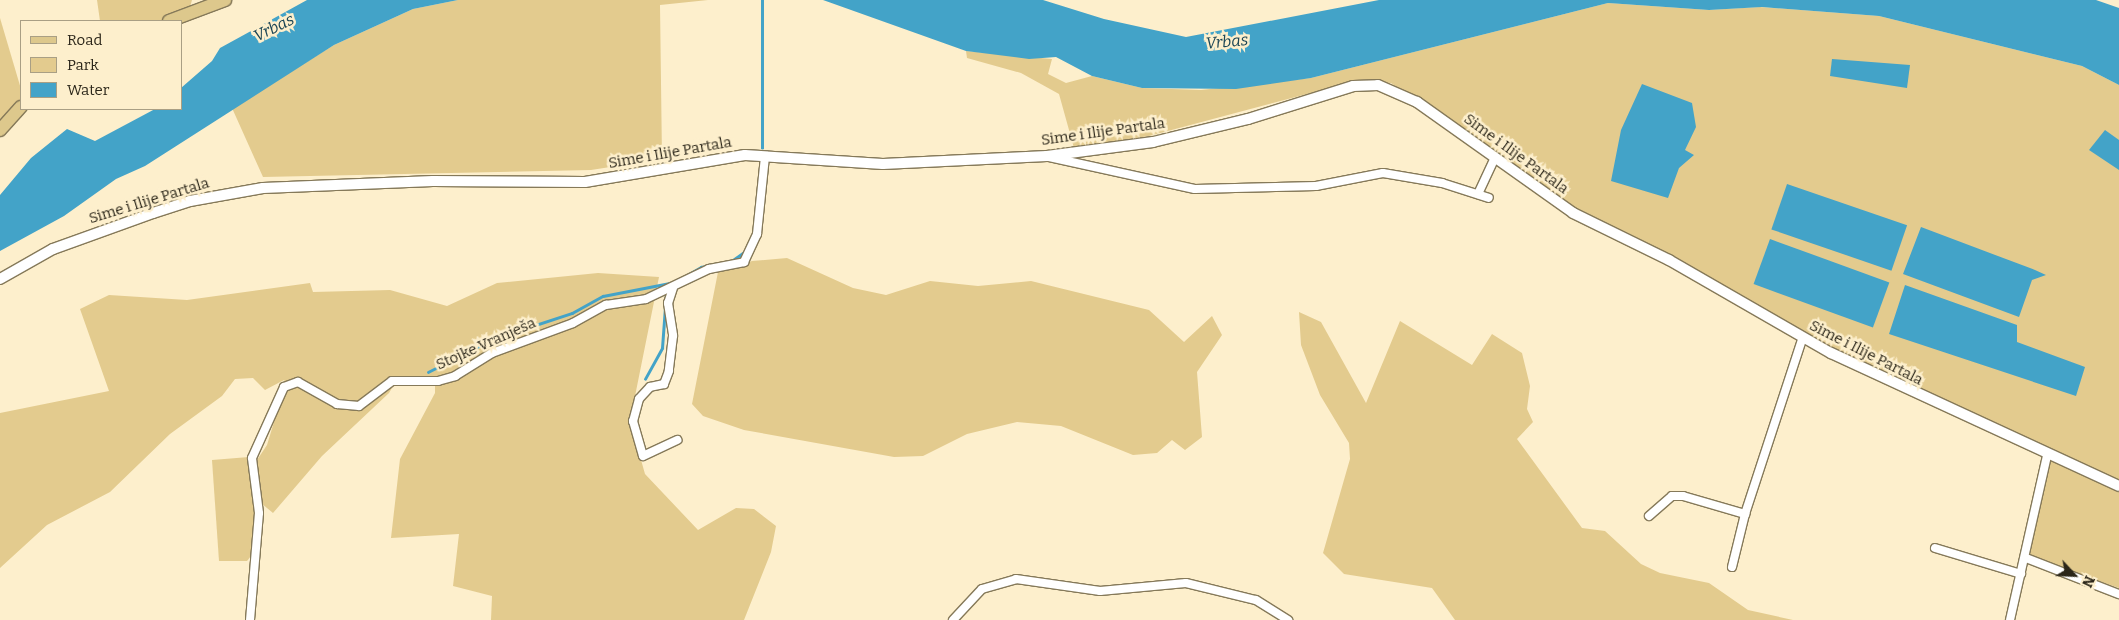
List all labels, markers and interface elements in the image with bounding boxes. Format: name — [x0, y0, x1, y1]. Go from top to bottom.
water label: Vrbas — [251, 10, 297, 46]
legend — [20, 20, 182, 110]
text: Road — [67, 31, 102, 49]
water label: Vrbas — [1205, 31, 1249, 53]
text: Park — [67, 56, 99, 74]
text: Water — [67, 81, 109, 99]
street label: Sime i Ilije Partala — [1460, 110, 1572, 198]
street label: Sime i Ilije Partala — [1040, 114, 1166, 150]
street label: Sime i Ilije Partala — [607, 133, 733, 173]
street label: Sime i Ilije Partala — [87, 174, 211, 228]
street label: Stojke Vranješa — [433, 314, 539, 374]
street label: Sime i Ilije Partala — [1806, 317, 1926, 389]
north arrow — [2049, 550, 2099, 600]
text: N — [2078, 573, 2098, 590]

